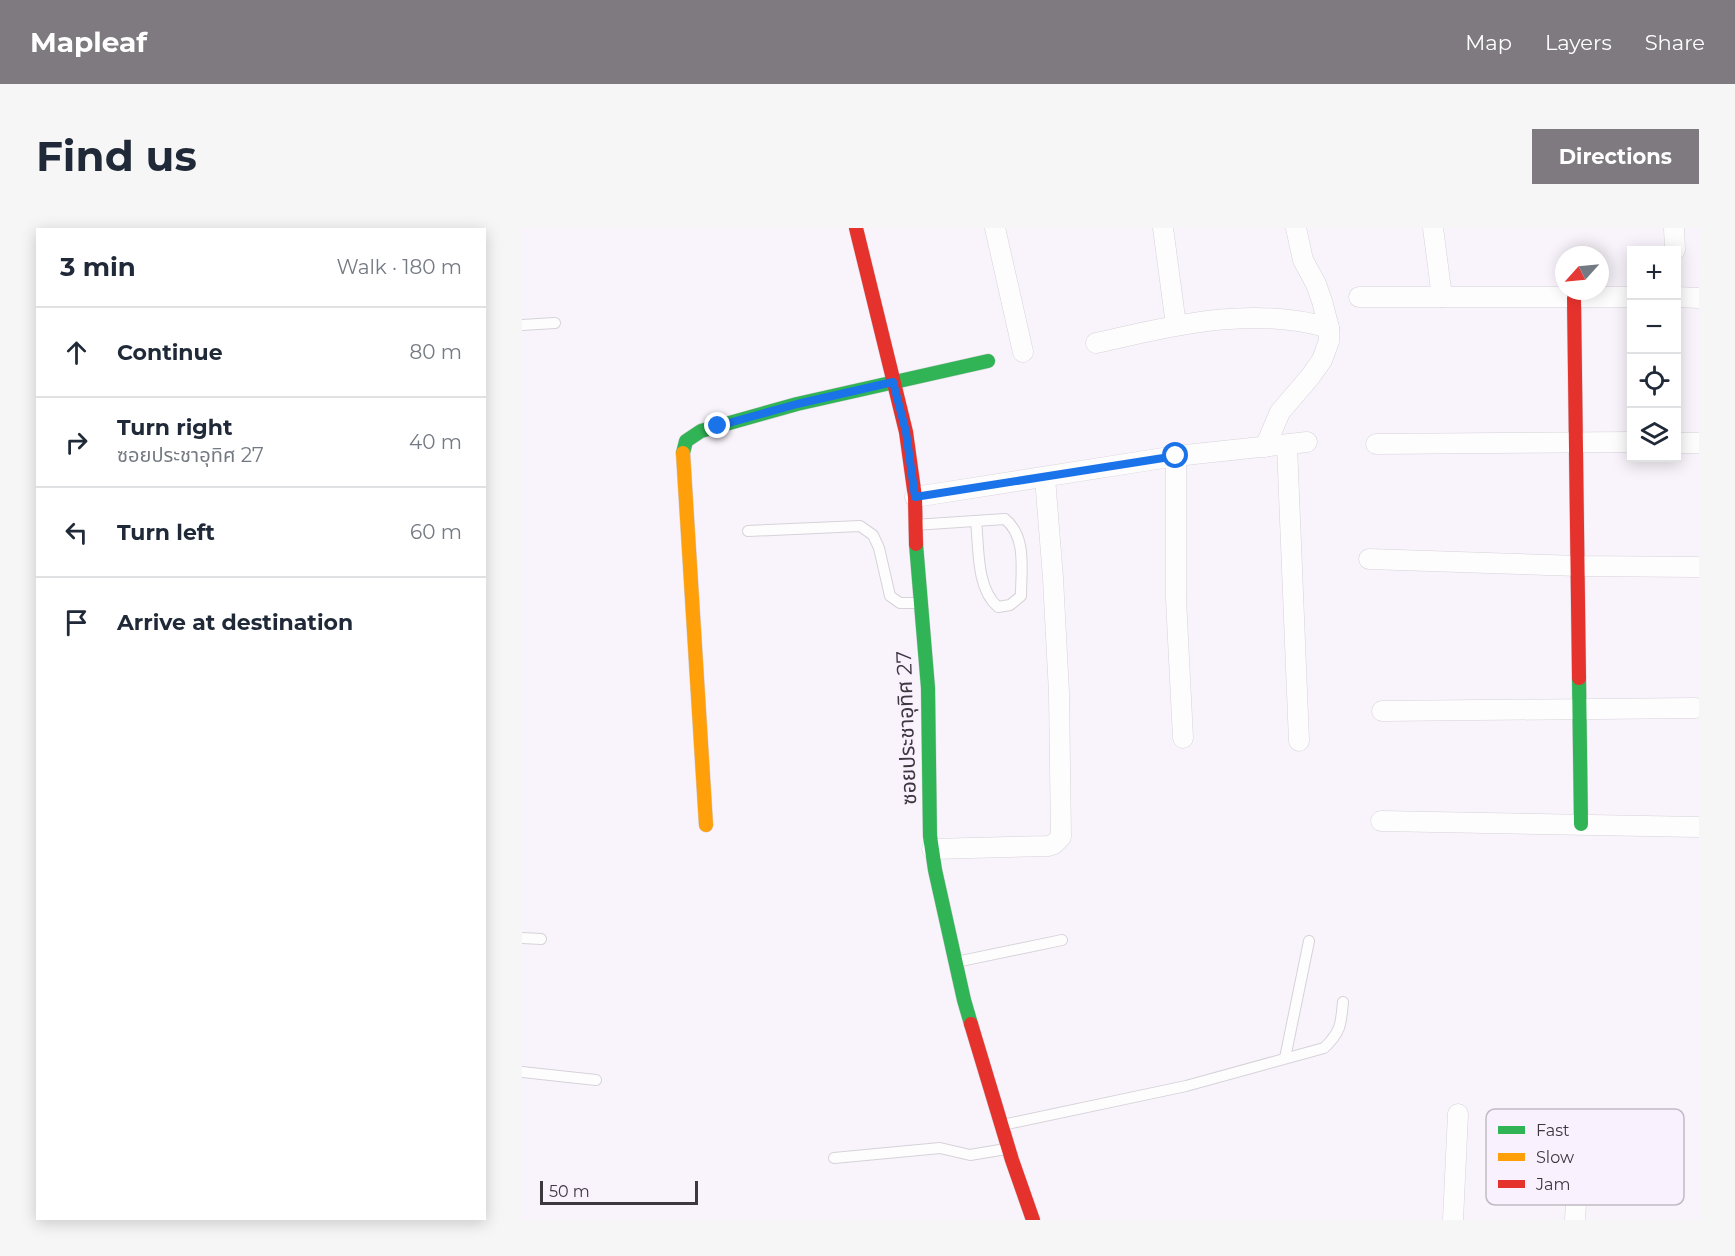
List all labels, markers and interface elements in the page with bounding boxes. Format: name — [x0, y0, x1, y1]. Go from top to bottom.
text: Mapleaf — [30, 25, 147, 59]
text: Map — [1465, 30, 1512, 55]
text: Layers — [1545, 30, 1612, 55]
text: Share — [1645, 30, 1705, 55]
button: Directions — [1532, 129, 1699, 184]
text: Find us — [36, 130, 197, 182]
north arrow — [1555, 246, 1609, 300]
map controls — [1627, 246, 1681, 462]
button: + — [1627, 246, 1681, 300]
text: 3 min — [60, 251, 136, 283]
text: Walk · 180 m — [337, 255, 462, 279]
button: − — [1627, 300, 1681, 354]
icon: ahead — [60, 336, 93, 369]
text: Continue — [117, 339, 223, 366]
text: 80 m — [410, 340, 462, 364]
button: locate — [1627, 354, 1681, 408]
button: layers — [1627, 408, 1681, 462]
route end — [704, 412, 730, 438]
text: Turn right — [117, 414, 232, 441]
icon: right — [60, 426, 93, 459]
text: 40 m — [409, 430, 462, 454]
route start — [1162, 442, 1188, 468]
text: ซอยประชาอุทิศ 27 — [117, 443, 264, 467]
icon: left — [60, 516, 93, 549]
text: Turn left — [117, 519, 215, 546]
text: 60 m — [410, 520, 462, 544]
icon: arrive — [60, 606, 93, 639]
text: Arrive at destination — [117, 609, 353, 636]
street label: ซอยประชาอุทิศ 27 — [891, 651, 922, 805]
legend — [1486, 1109, 1684, 1205]
text: Fast — [1536, 1121, 1570, 1140]
text: Slow — [1536, 1148, 1574, 1167]
text: Jam — [1535, 1175, 1570, 1194]
scale bar — [540, 1178, 698, 1206]
text: 50 m — [549, 1182, 590, 1201]

